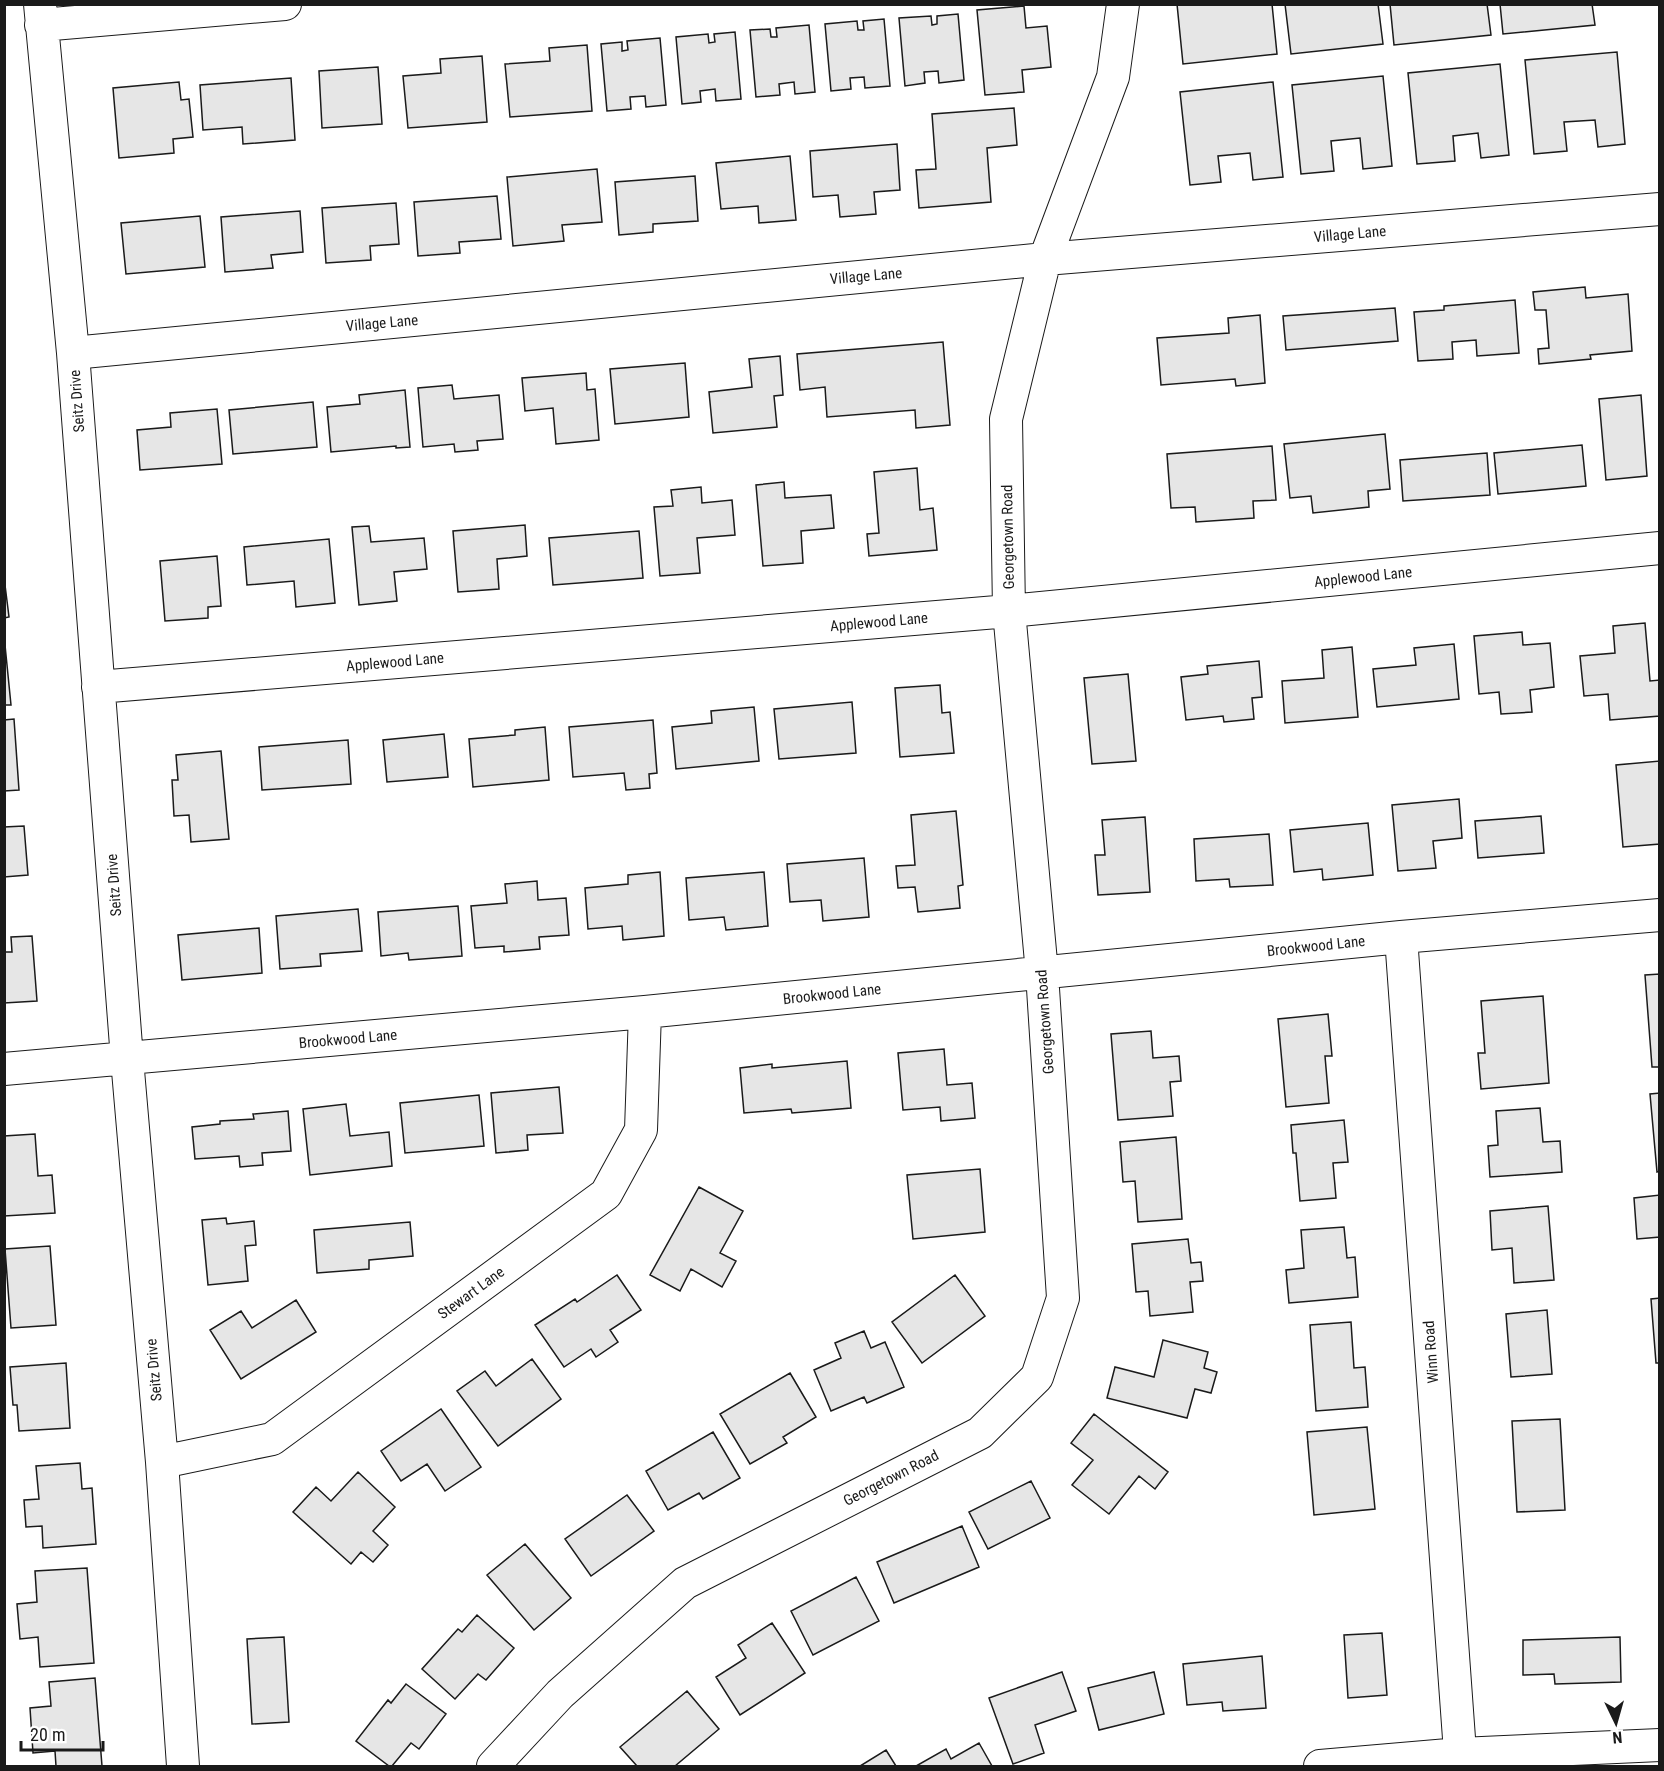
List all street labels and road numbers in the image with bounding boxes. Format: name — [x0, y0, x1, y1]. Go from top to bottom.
street label: Village Lane — [1313, 222, 1387, 246]
street label: Village Lane — [829, 264, 903, 288]
street label: Village Lane — [345, 311, 419, 335]
street label: Seitz Drive — [66, 369, 88, 433]
street label: Georgetown Road — [998, 485, 1018, 589]
street label: Applewood Lane — [1313, 563, 1413, 591]
street label: Applewood Lane — [829, 609, 929, 635]
street label: Applewood Lane — [345, 649, 445, 675]
street label: Seitz Drive — [103, 853, 125, 917]
street label: Brookwood Lane — [1266, 932, 1366, 960]
street label: Georgetown Road — [1032, 969, 1058, 1075]
street label: Brookwood Lane — [782, 980, 882, 1008]
street label: Brookwood Lane — [298, 1026, 398, 1052]
street label: Stewart Lane — [434, 1263, 508, 1323]
street label: Winn Road — [1420, 1320, 1442, 1384]
street label: Seitz Drive — [142, 1338, 166, 1402]
street label: Georgetown Road — [840, 1446, 942, 1510]

